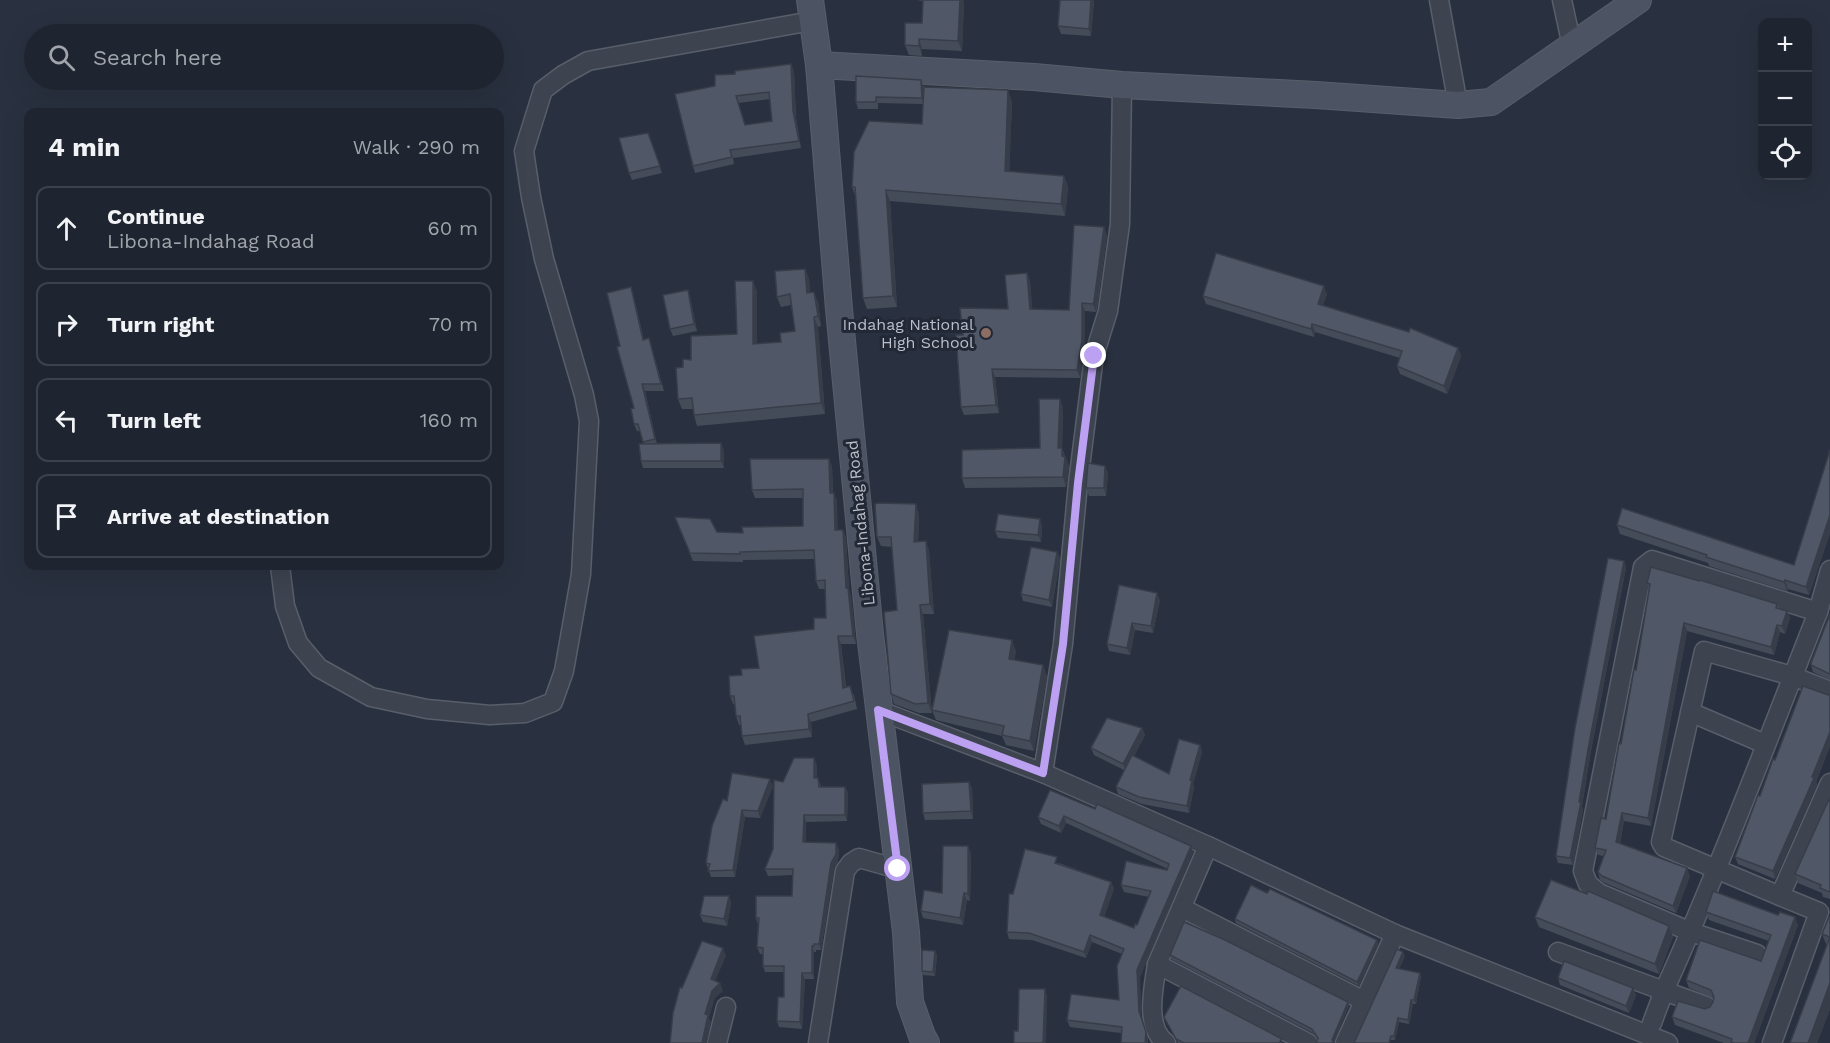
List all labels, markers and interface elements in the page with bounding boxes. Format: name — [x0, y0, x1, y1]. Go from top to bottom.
map controls — [1758, 18, 1812, 180]
button: + — [1758, 18, 1812, 72]
search box — [24, 24, 504, 90]
icon: search — [45, 41, 78, 74]
text: Search here — [93, 45, 222, 70]
button: − — [1758, 72, 1812, 126]
button: locate — [1758, 126, 1812, 180]
text: 4 min — [48, 132, 120, 162]
text: Walk · 290 m — [353, 135, 480, 159]
text: Continue — [107, 204, 205, 229]
icon: ahead — [50, 212, 83, 245]
text: 60 m — [428, 216, 478, 240]
text: Libona-Indahag Road — [107, 229, 314, 253]
icon: right — [50, 308, 83, 341]
text: Turn right — [107, 312, 214, 337]
text: 70 m — [429, 312, 478, 336]
place label: Indahag National High School — [843, 315, 974, 352]
marker: Indahag National High School — [979, 326, 993, 340]
route end — [1080, 342, 1106, 368]
icon: left — [50, 404, 83, 437]
text: Turn left — [107, 408, 201, 433]
text: 160 m — [420, 408, 478, 432]
street label: Libona-Indahag Road — [842, 439, 879, 606]
icon: arrive — [50, 500, 83, 533]
text: Arrive at destination — [107, 504, 330, 529]
route start — [884, 855, 910, 881]

